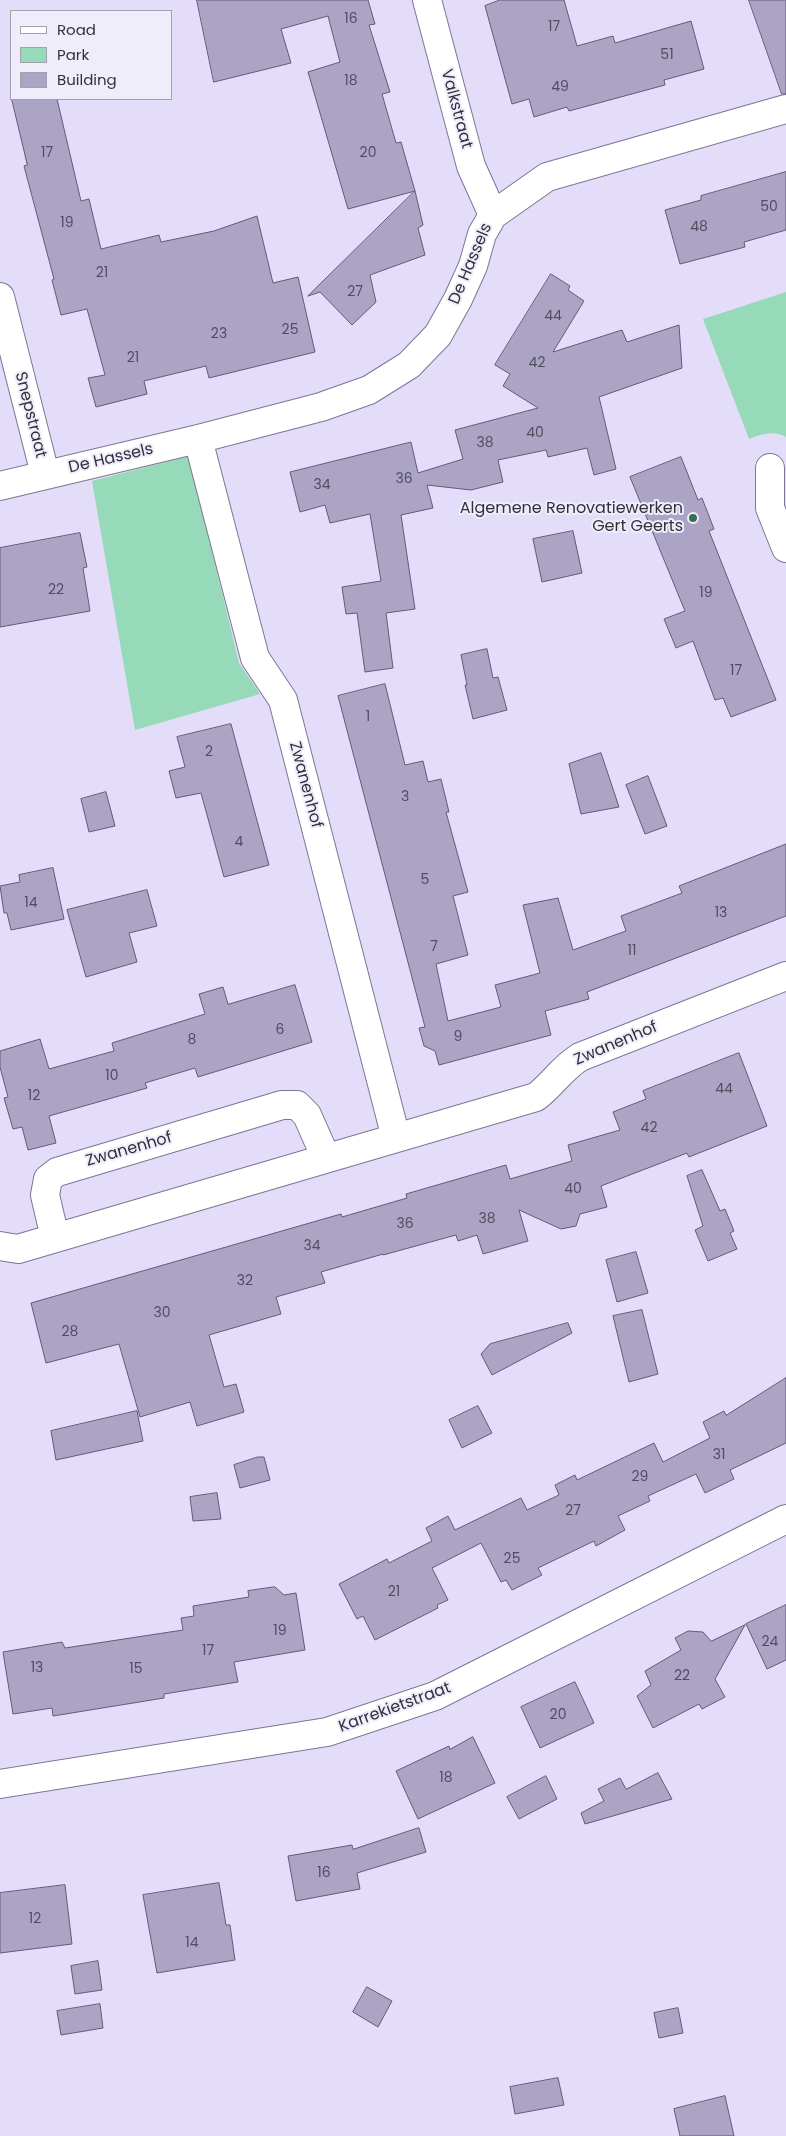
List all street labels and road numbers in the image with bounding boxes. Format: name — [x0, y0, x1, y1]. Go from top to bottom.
street label: Valkstraat — [436, 67, 476, 151]
street label: De Hassels — [445, 221, 497, 307]
street label: Snepstraat — [10, 370, 50, 460]
street label: De Hassels — [67, 440, 155, 478]
street label: Zwanenhof — [284, 740, 326, 830]
street label: Zwanenhof — [571, 1018, 661, 1070]
street label: Zwanenhof — [84, 1129, 174, 1171]
street label: Karrekietstraat — [336, 1679, 454, 1737]

